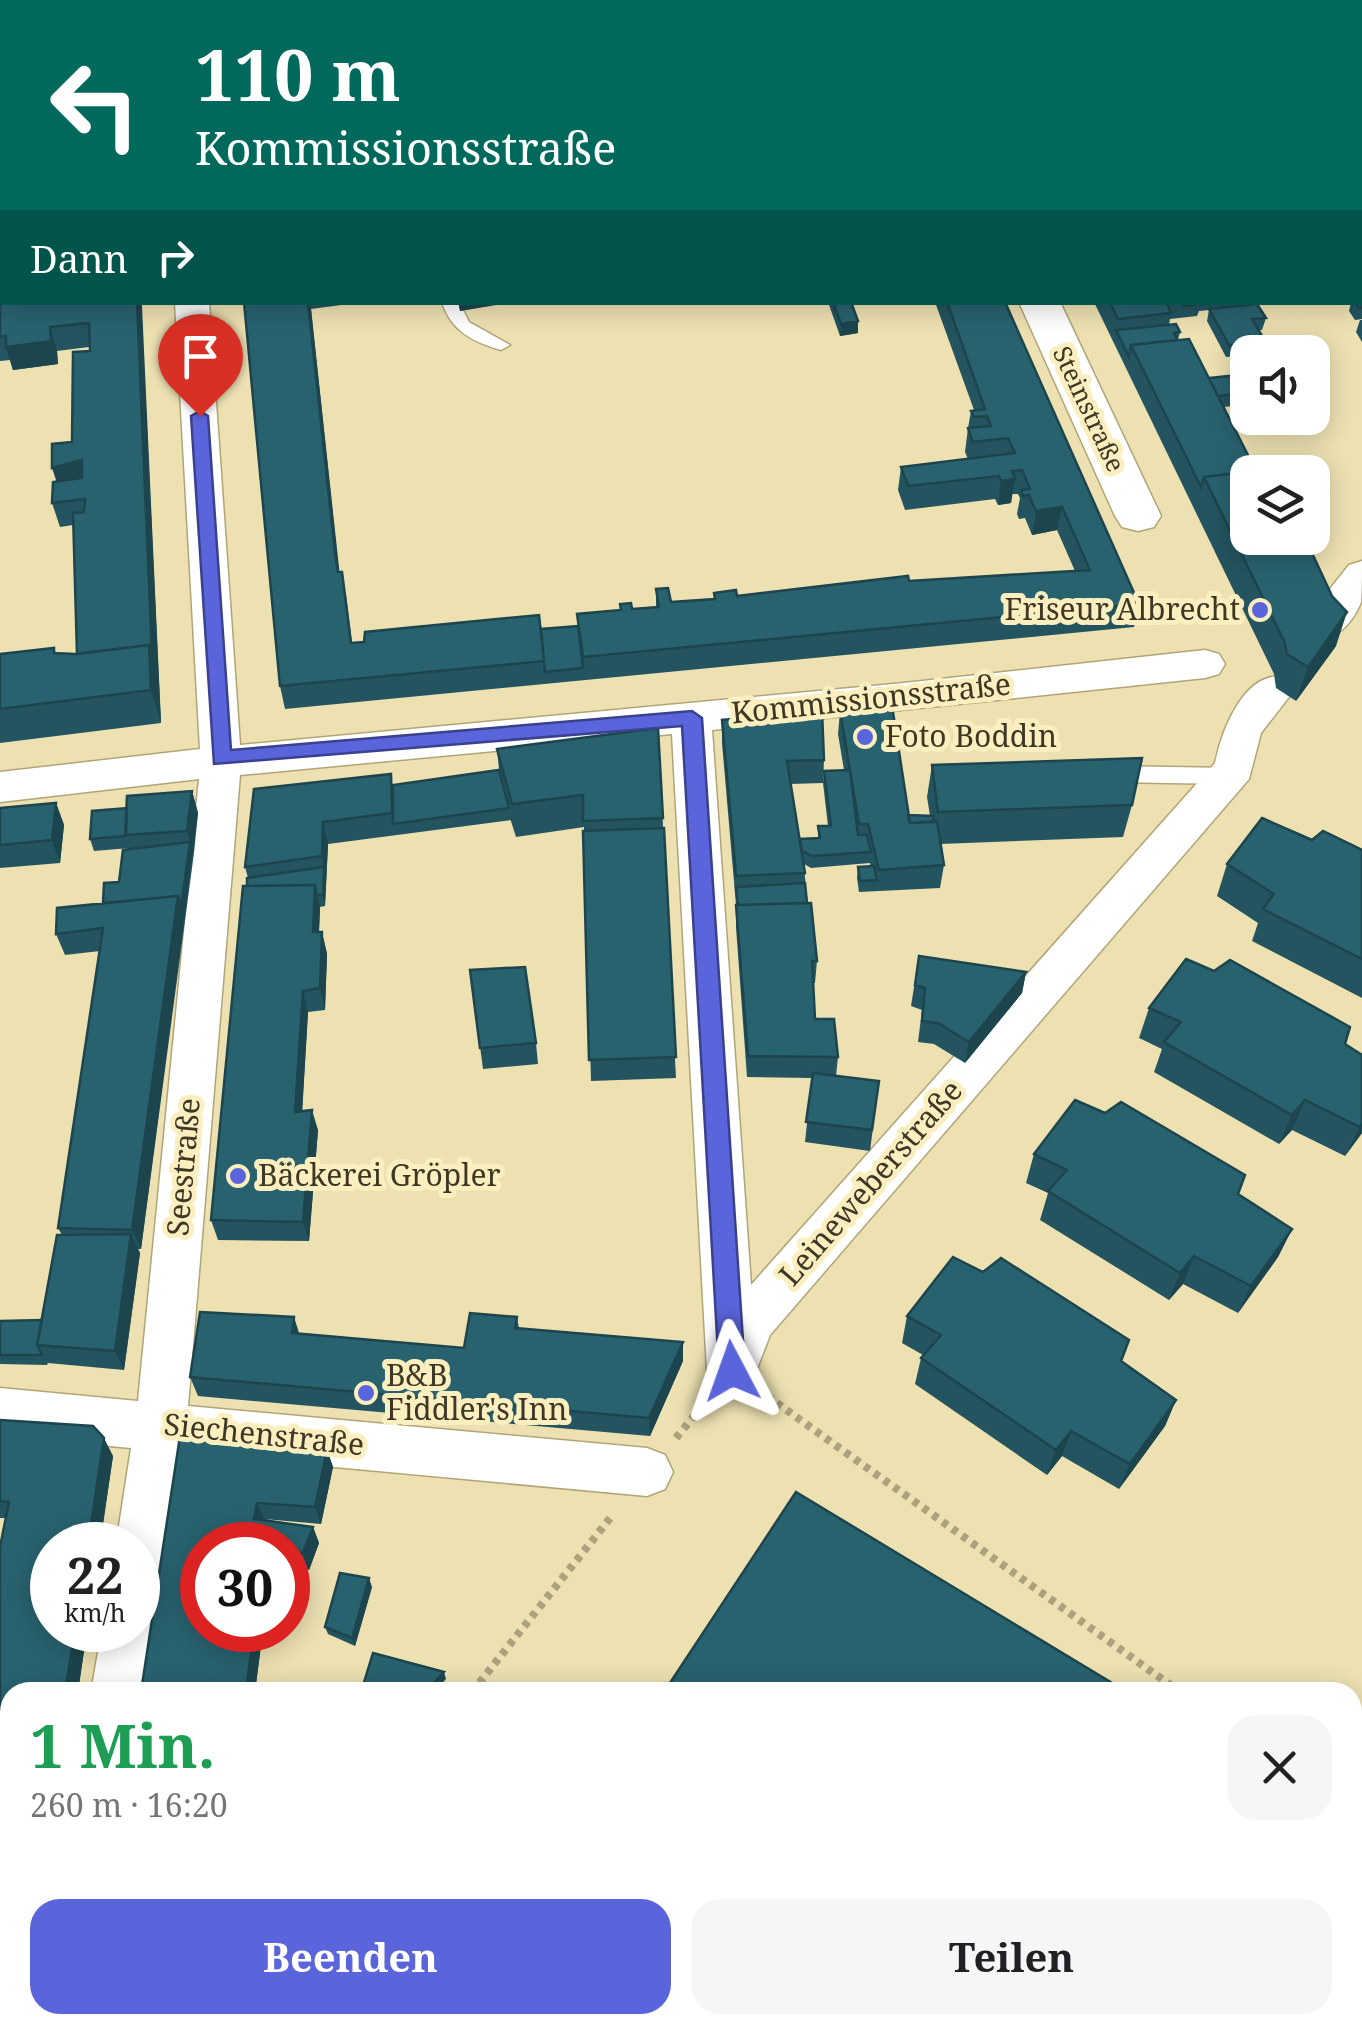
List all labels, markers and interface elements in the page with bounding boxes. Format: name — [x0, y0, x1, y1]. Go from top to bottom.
text: 110 m — [195, 26, 401, 122]
icon: left — [30, 40, 160, 170]
text: Kommissionsstraße — [195, 117, 616, 178]
icon: right — [148, 230, 203, 285]
text: Dann — [30, 232, 128, 284]
pin — [158, 314, 243, 417]
icon: arrive — [173, 329, 228, 384]
map controls — [1230, 335, 1330, 555]
button: sound — [1230, 335, 1330, 435]
street label: Steinstraße — [1046, 340, 1134, 477]
button: layers — [1230, 455, 1330, 555]
place label: Friseur Albrecht — [1005, 588, 1240, 629]
marker: Friseur Albrecht — [1249, 599, 1271, 621]
street label: Kommissionsstraße — [729, 662, 1013, 733]
place label: Foto Boddin — [885, 715, 1057, 756]
marker: Foto Boddin — [854, 726, 876, 748]
street label: Leineweberstraße — [769, 1070, 971, 1294]
street label: Seestraße — [156, 1096, 209, 1238]
place label: Bäckerei Gröpler — [258, 1154, 501, 1195]
marker: Bäckerei Gröpler — [227, 1165, 249, 1187]
position arrow — [680, 1319, 784, 1423]
place label: B&B Fiddler's Inn — [386, 1354, 567, 1429]
marker: B&B Fiddler's Inn — [355, 1382, 377, 1404]
street label: Siechenstraße — [162, 1403, 366, 1464]
speed limit sign: 30 — [180, 1522, 310, 1652]
text: 22 — [67, 1541, 123, 1609]
text: km/h — [64, 1595, 126, 1629]
text: 1 Min. — [30, 1704, 215, 1786]
button: close — [1227, 1715, 1332, 1820]
text: 260 m · 16:20 — [30, 1783, 228, 1826]
button: Beenden — [30, 1899, 671, 2014]
button: Teilen — [691, 1899, 1332, 2014]

